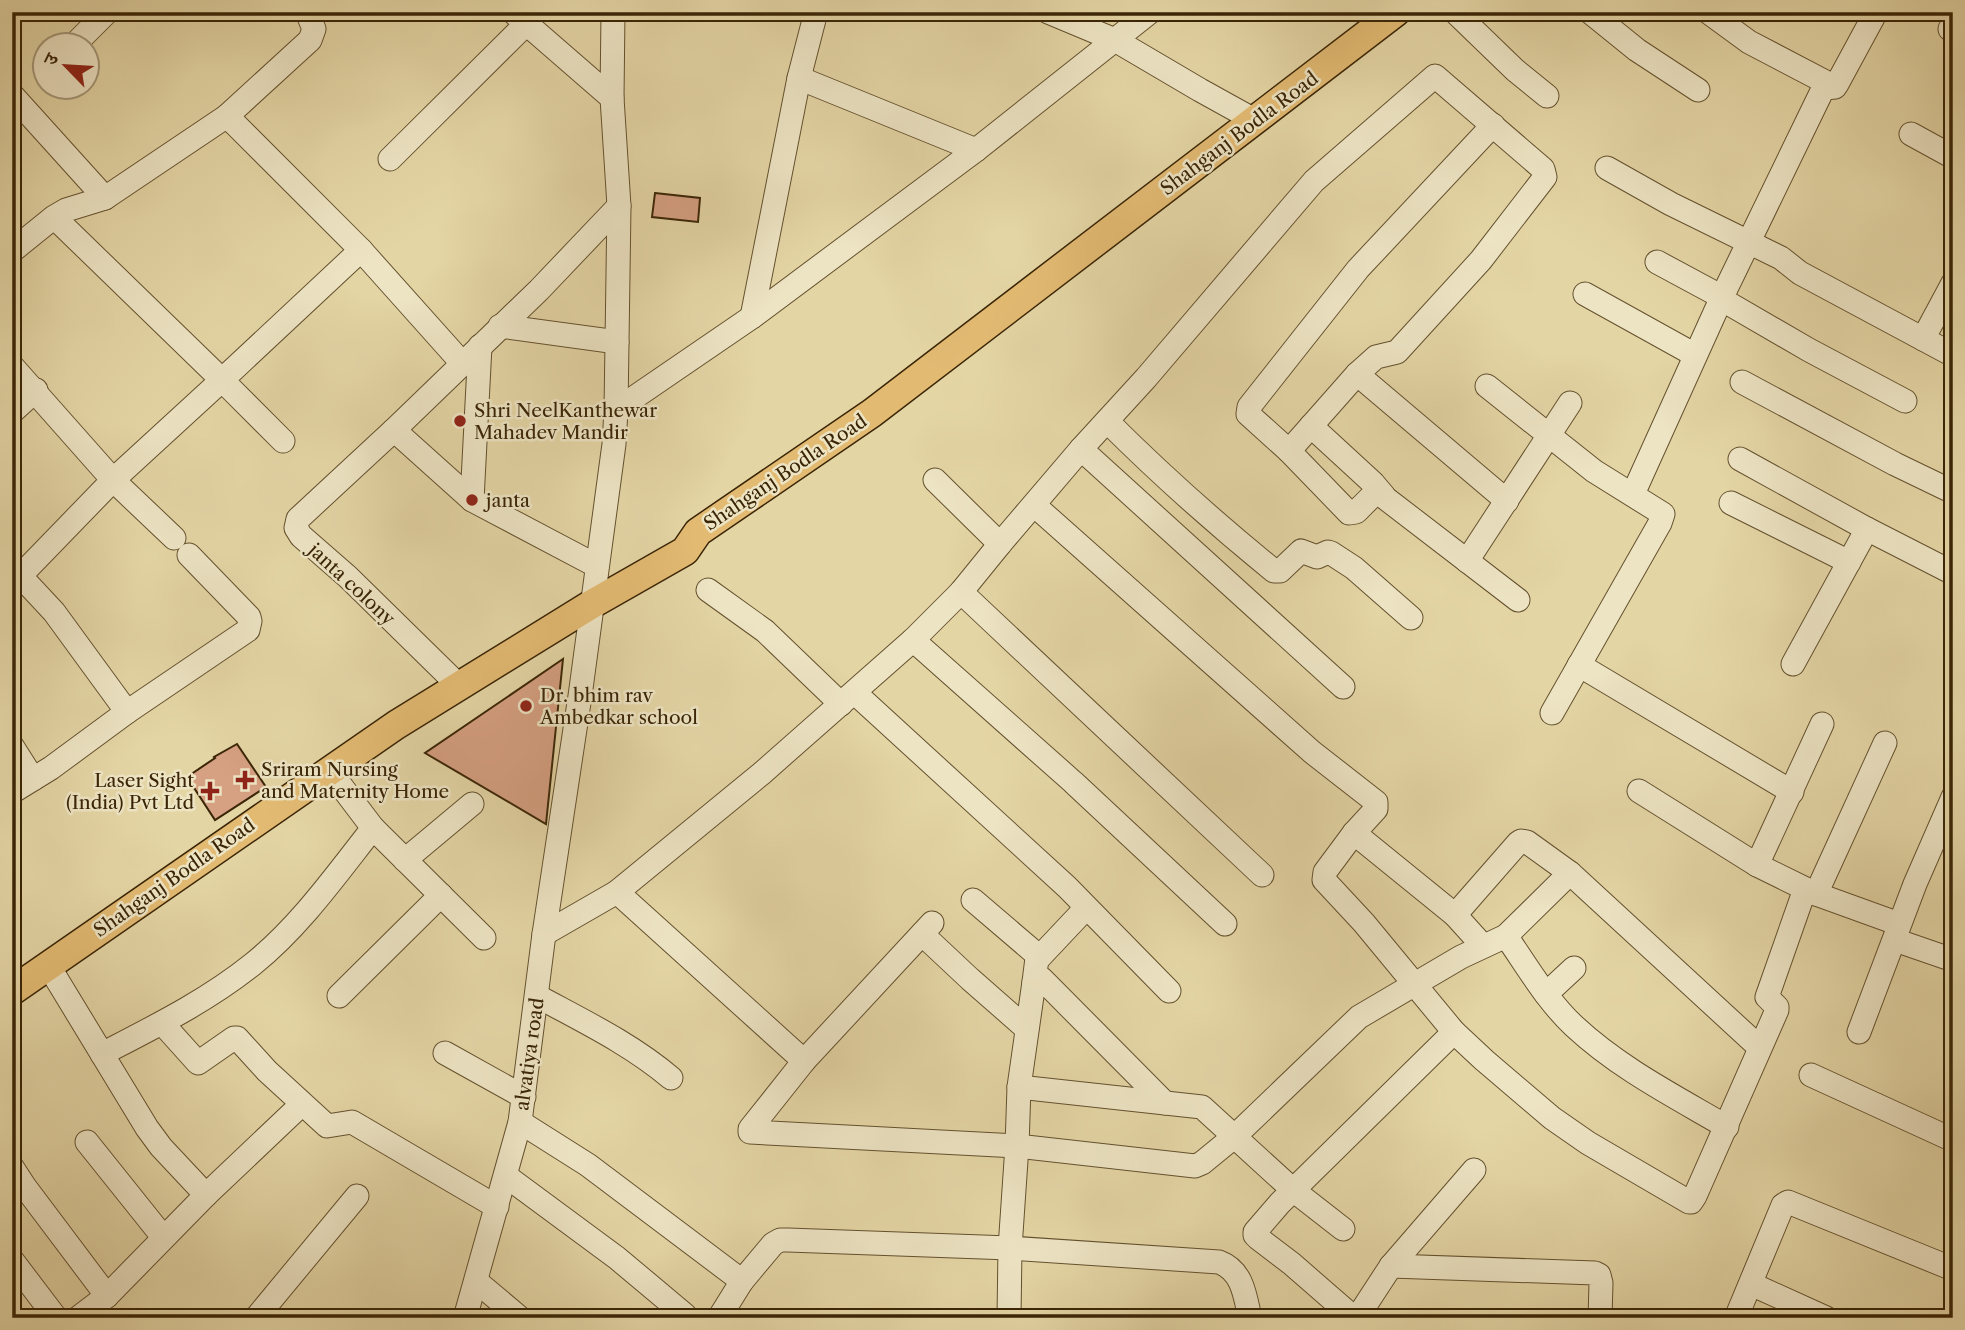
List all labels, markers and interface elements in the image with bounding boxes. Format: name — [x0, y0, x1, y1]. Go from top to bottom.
north arrow — [32, 32, 102, 102]
text: उ — [38, 49, 64, 70]
street label: Shahganj Bodla Road — [1156, 66, 1323, 200]
place label: Shri NeelKanthewar Mahadev Mandir — [474, 399, 657, 444]
street label: Shahganj Bodla Road — [699, 409, 871, 535]
marker: Shri NeelKanthewar Mahadev Mandir — [452, 413, 468, 429]
place label: janta — [483, 489, 530, 512]
marker: janta — [464, 492, 480, 508]
street label: janta colony — [301, 536, 400, 630]
place label: Dr. bhim rav Ambedkar school — [539, 684, 698, 729]
marker: Dr. bhim rav Ambedkar school — [518, 698, 534, 714]
place label: Sriram Nursing and Maternity Home — [261, 758, 449, 803]
place label: Laser Sight (India) Pvt Ltd — [66, 769, 194, 814]
marker: Sriram Nursing and Maternity Home — [235, 770, 255, 790]
marker: Laser Sight (India) Pvt Ltd — [200, 781, 220, 801]
street label: Shahganj Bodla Road — [89, 813, 260, 942]
street label: alvatiya road — [510, 996, 549, 1112]

